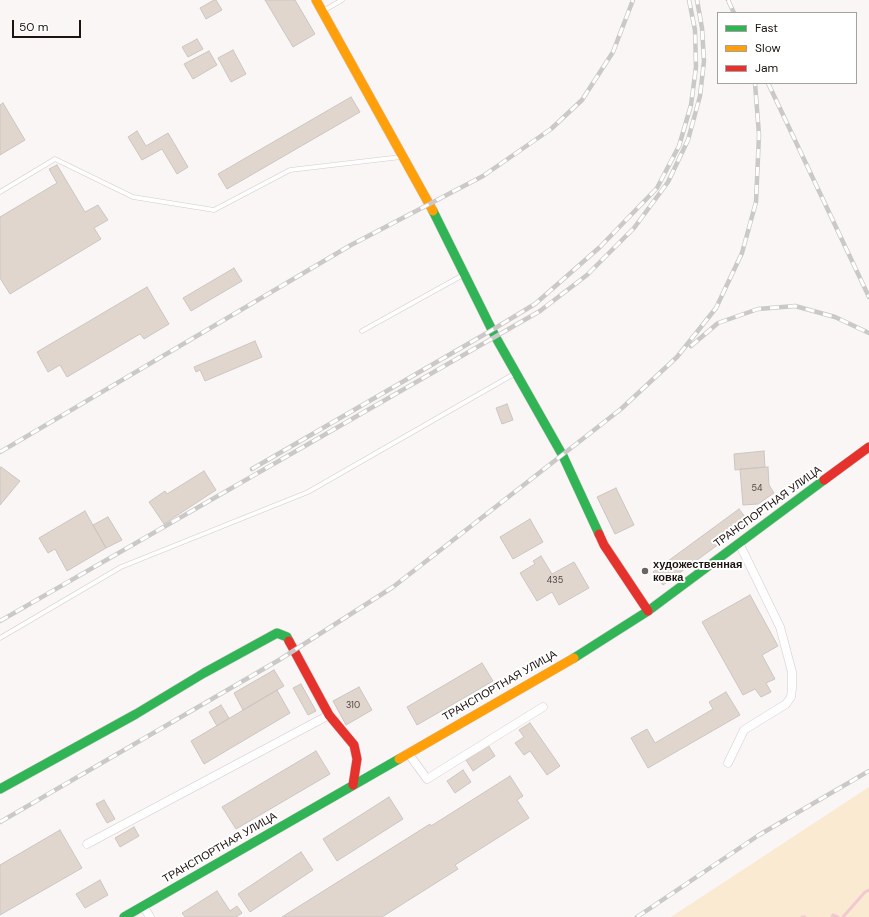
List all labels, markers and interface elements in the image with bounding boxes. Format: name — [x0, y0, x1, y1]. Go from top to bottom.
scale bar — [14, 12, 83, 38]
legend — [717, 12, 857, 84]
text: 50 m — [19, 19, 48, 35]
text: Fast — [755, 20, 778, 36]
text: Slow — [755, 40, 781, 56]
text: Jam — [755, 60, 778, 76]
street label: ТРАНСПОРТНАЯ УЛИЦА — [712, 463, 824, 551]
house number: 54 — [752, 484, 762, 494]
place label: художественная ковка — [653, 558, 742, 584]
marker: художественная ковка — [640, 566, 650, 576]
house number: 435 — [547, 576, 563, 586]
street label: ТРАНСПОРТНАЯ УЛИЦА — [440, 648, 560, 724]
house number: 310 — [346, 701, 360, 711]
street label: ТРАНСПОРТНАЯ УЛИЦА — [160, 810, 280, 886]

